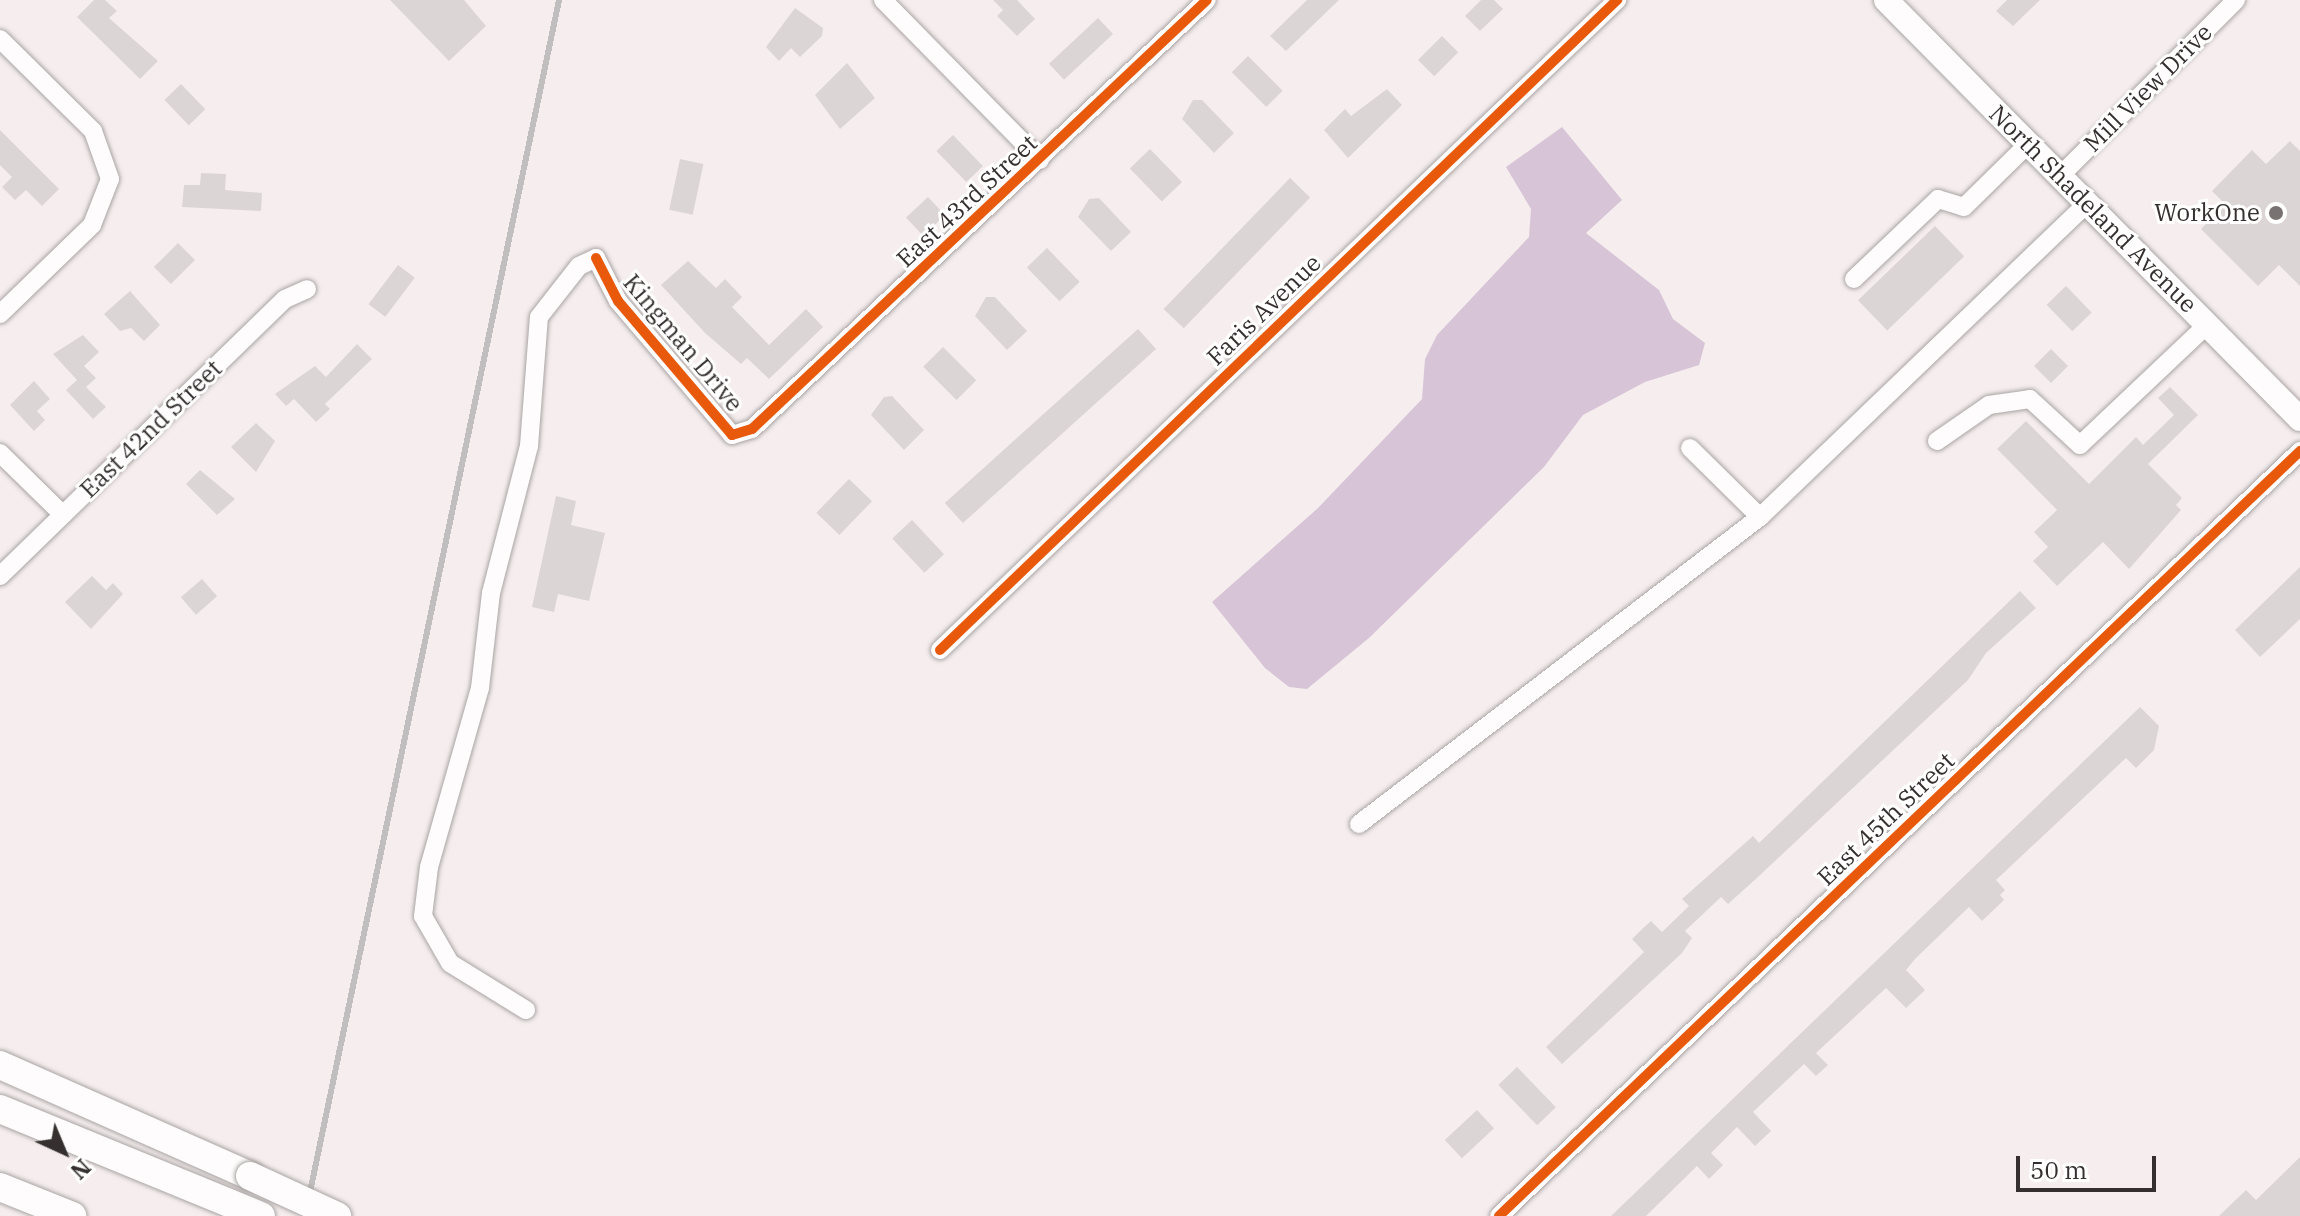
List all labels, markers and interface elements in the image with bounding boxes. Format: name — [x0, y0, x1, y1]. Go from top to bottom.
street label: Mill View Drive — [2078, 18, 2218, 158]
street label: North Shadeland Avenue — [1983, 99, 2203, 319]
street label: East 43rd Street — [891, 129, 1043, 273]
place label: WorkOne — [2154, 199, 2260, 227]
marker: WorkOne — [2267, 204, 2285, 222]
street label: Faris Avenue — [1201, 249, 1327, 371]
street label: Kingman Drive — [617, 268, 749, 418]
street label: East 42nd Street — [74, 354, 228, 504]
street label: East 45th Street — [1812, 746, 1960, 892]
north arrow — [24, 1112, 104, 1192]
scale bar — [2020, 1140, 2160, 1190]
text: N — [65, 1153, 97, 1186]
text: 50 m — [2030, 1154, 2087, 1186]

